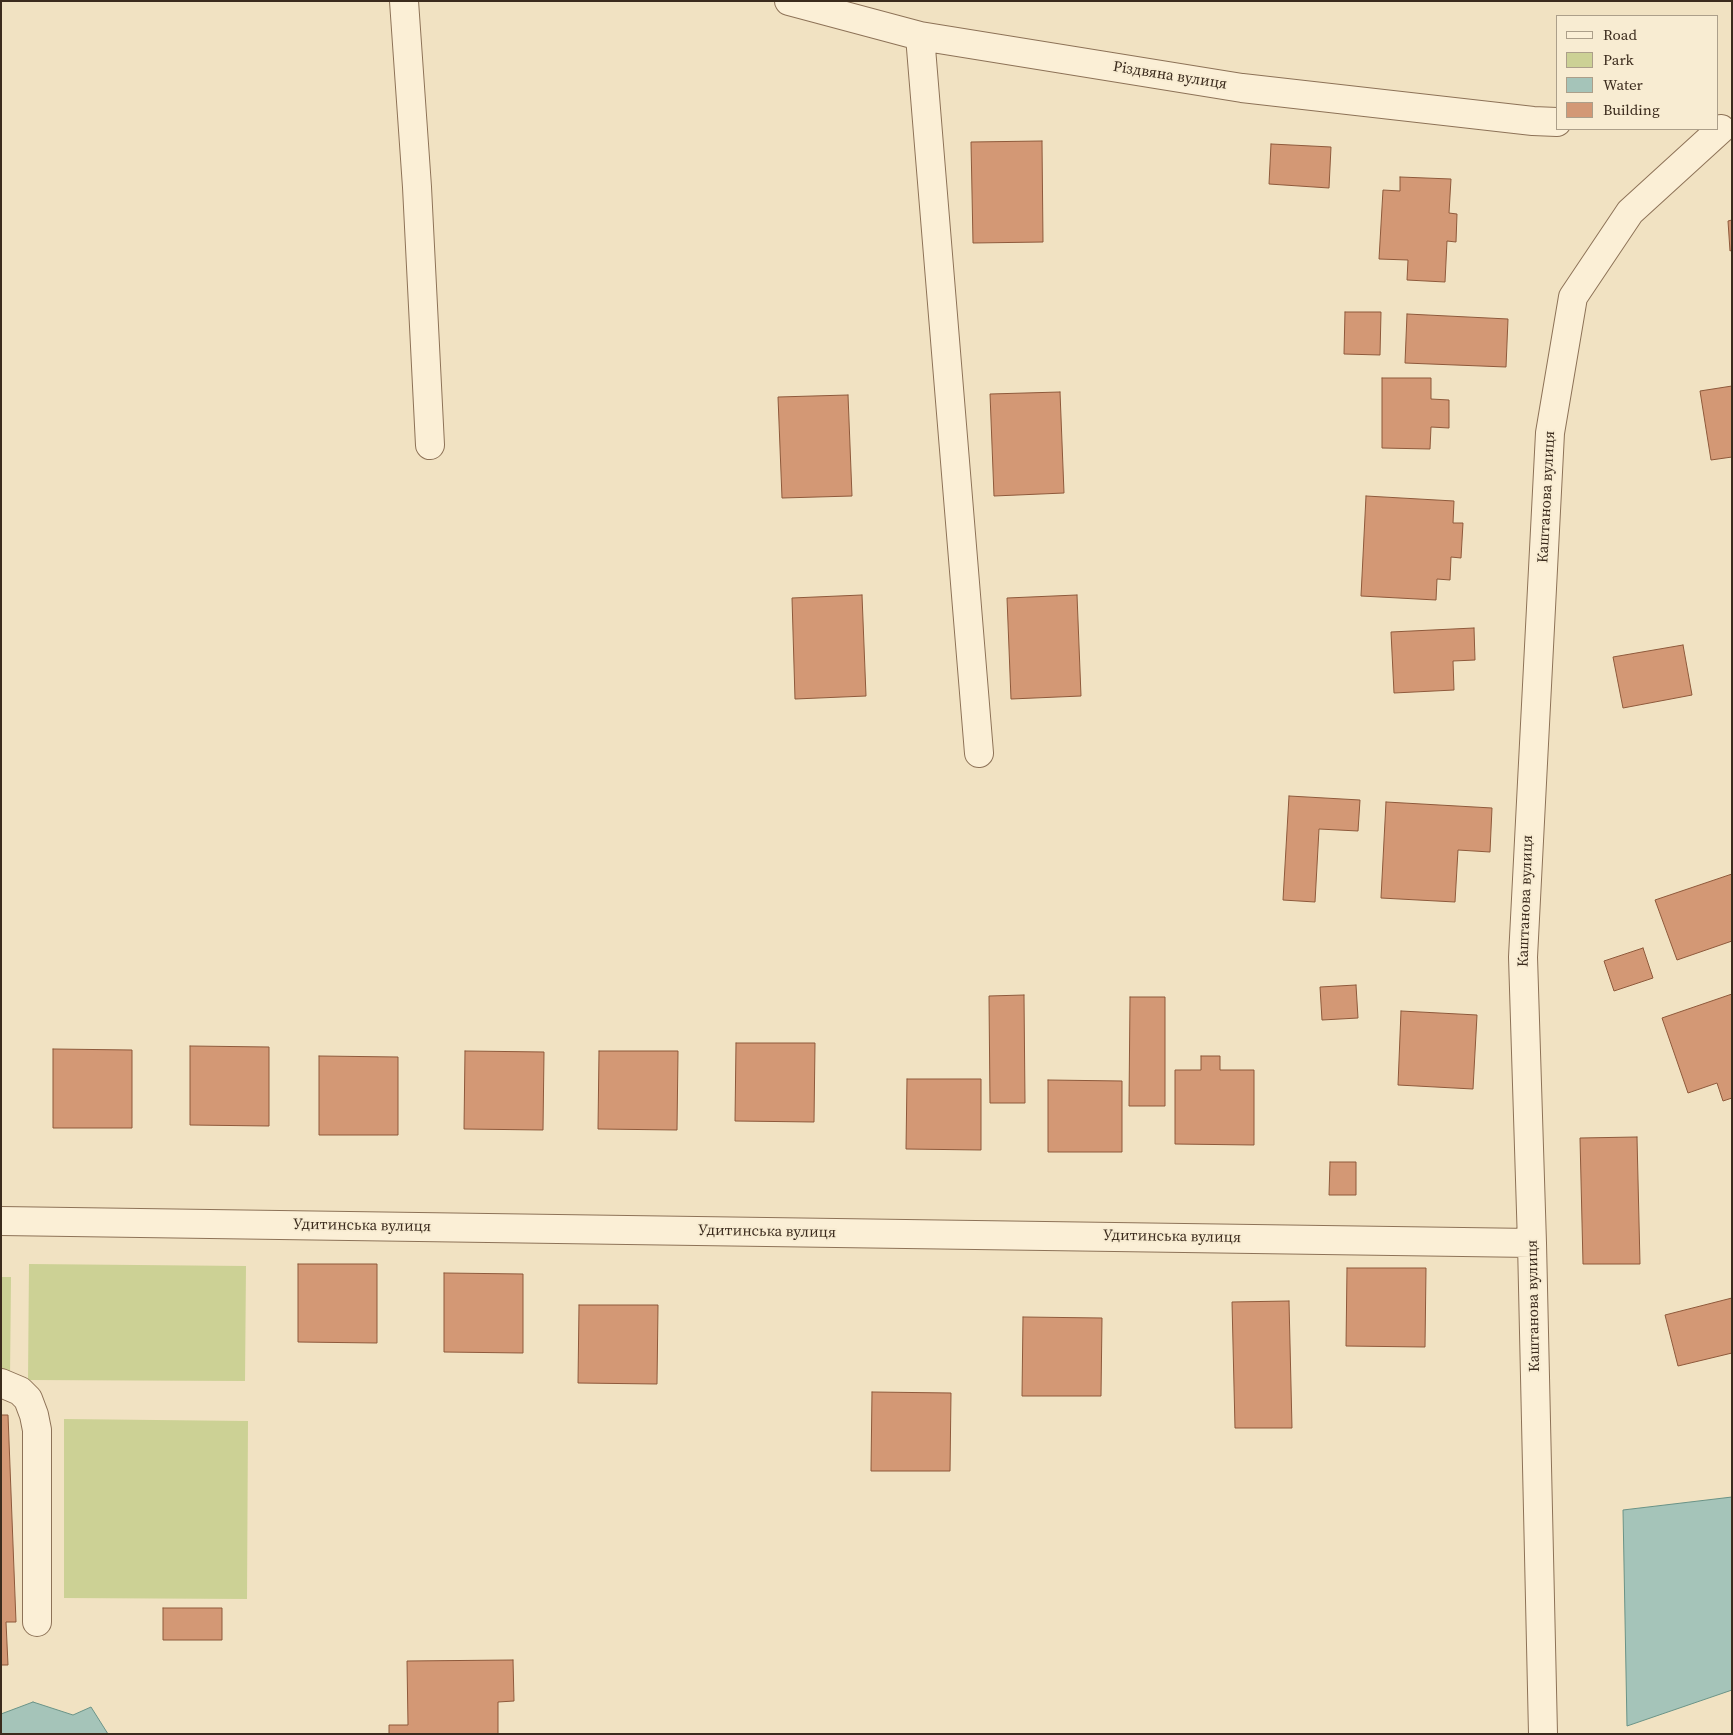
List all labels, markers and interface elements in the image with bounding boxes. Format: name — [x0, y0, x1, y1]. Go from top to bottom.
legend — [1556, 15, 1718, 130]
text: Road — [1603, 24, 1637, 45]
text: Park — [1603, 49, 1634, 70]
street label: Різдвяна вулиця — [1112, 58, 1228, 94]
text: Water — [1603, 74, 1643, 95]
text: Building — [1603, 99, 1660, 120]
street label: Каштанова вулиця — [1535, 430, 1559, 564]
street label: Каштанова вулиця — [1515, 835, 1537, 967]
street label: Удитинська вулиця — [293, 1216, 431, 1236]
street label: Удитинська вулиця — [698, 1222, 836, 1242]
street label: Удитинська вулиця — [1103, 1227, 1241, 1247]
street label: Каштанова вулиця — [1524, 1240, 1544, 1372]

